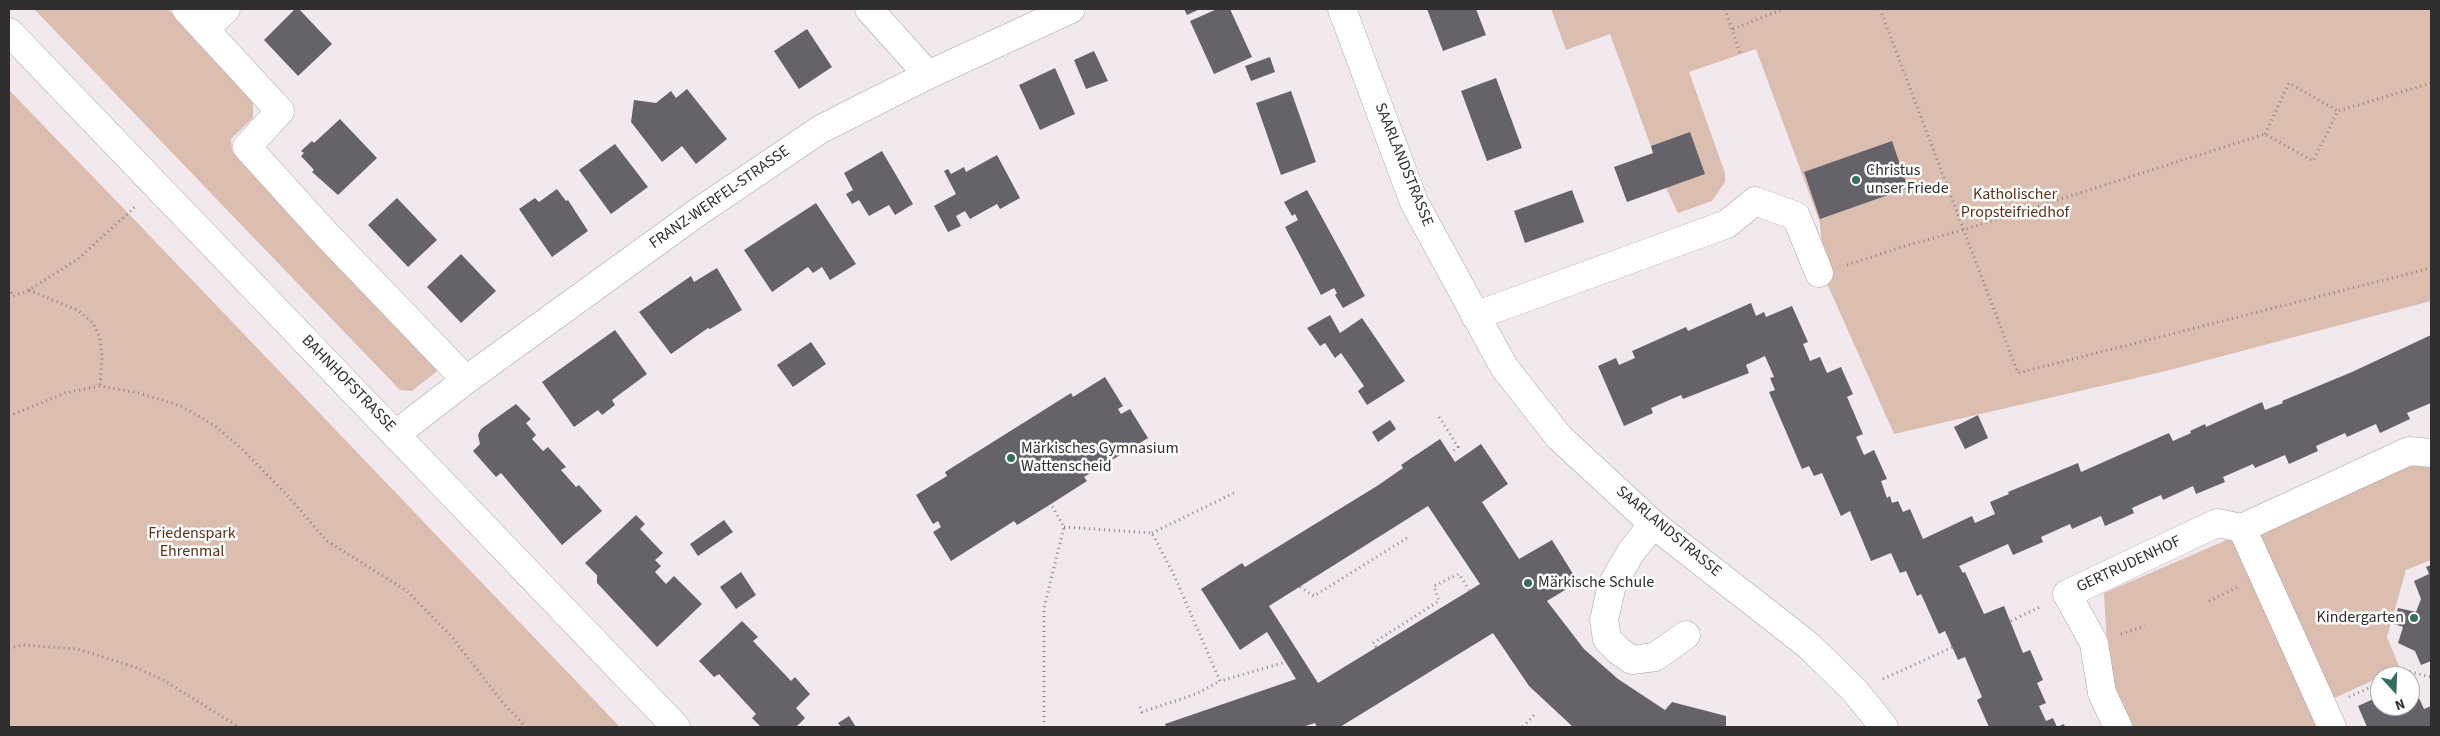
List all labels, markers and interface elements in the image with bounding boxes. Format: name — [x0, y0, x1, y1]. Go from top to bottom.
street label: SAARLANDSTRASSE — [1369, 100, 1437, 230]
street label: FRANZ-WERFEL-STRASSE — [646, 142, 794, 254]
place label: Christus unser Friede — [1866, 161, 1949, 199]
marker: Christus unser Friede — [1850, 174, 1862, 186]
park label: Katholischer Propsteifriedhof — [1961, 185, 2069, 223]
street label: BAHNHOFSTRASSE — [297, 332, 399, 436]
place label: Märkisches Gymnasium Wattenscheid — [1021, 439, 1179, 477]
marker: Märkisches Gymnasium Wattenscheid — [1005, 452, 1017, 464]
street label: SAARLANDSTRASSE — [1611, 482, 1725, 582]
park label: Friedenspark Ehrenmal — [148, 524, 236, 562]
street label: GERTRUDENHOF — [2074, 532, 2184, 598]
place label: Märkische Schule — [1538, 573, 1654, 593]
marker: Märkische Schule — [1522, 577, 1534, 589]
place label: Kindergarten — [2317, 608, 2404, 628]
marker: Kindergarten — [2408, 612, 2420, 624]
north arrow — [2370, 666, 2420, 716]
text: N — [2392, 693, 2408, 715]

